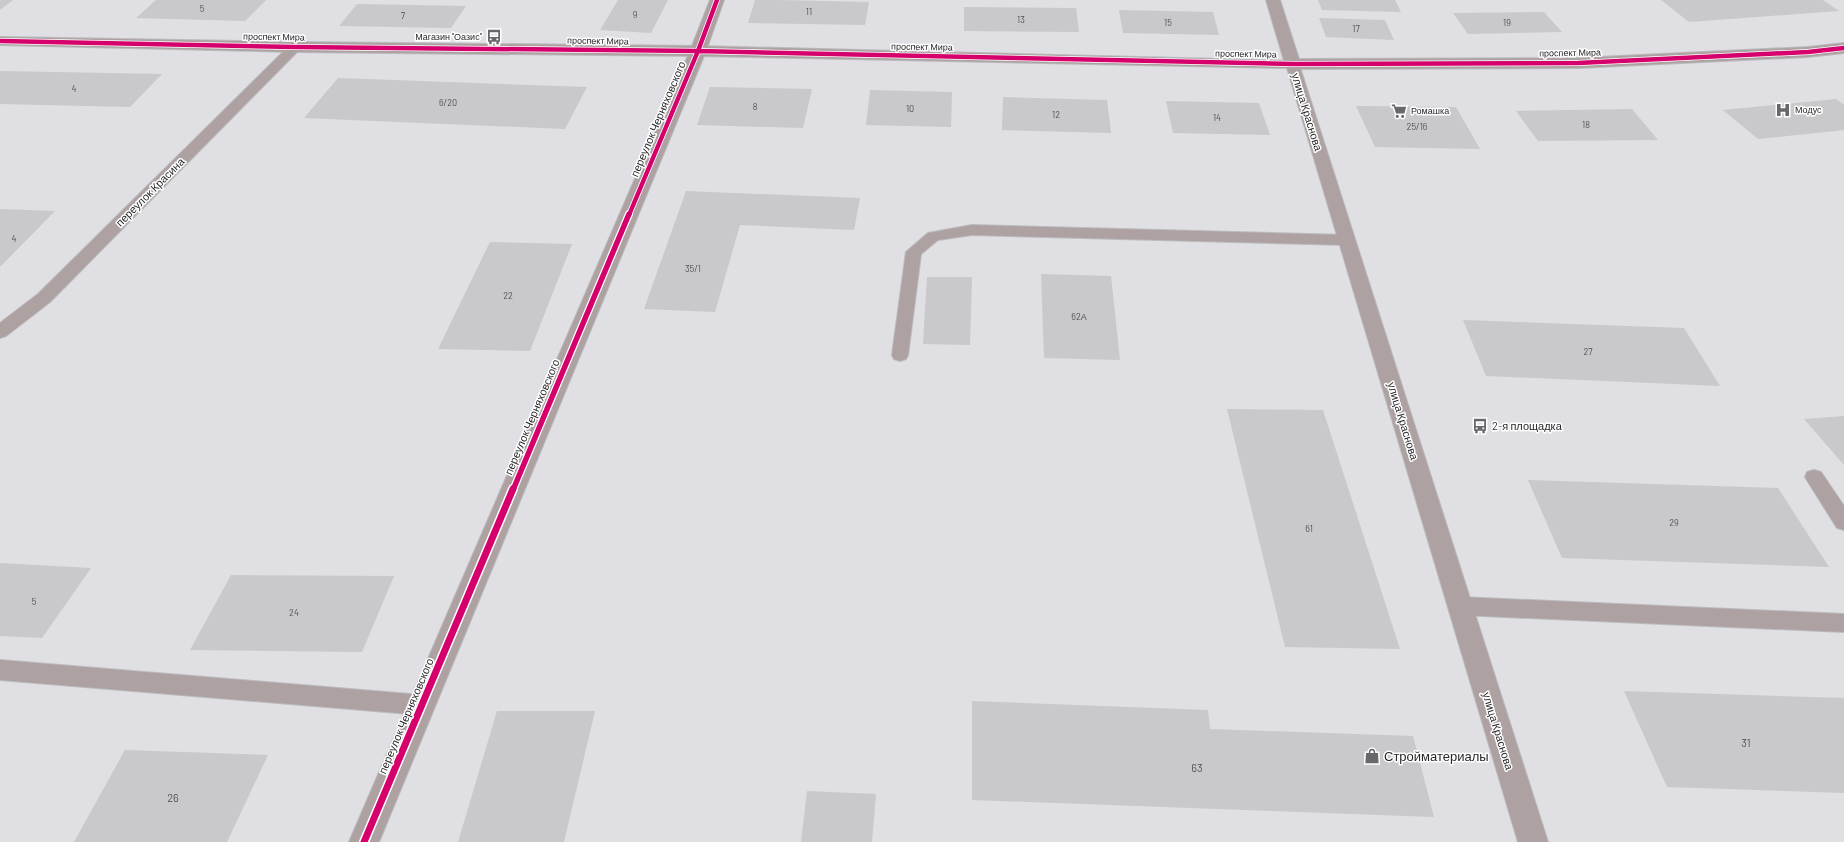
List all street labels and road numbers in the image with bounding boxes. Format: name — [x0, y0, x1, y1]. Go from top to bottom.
street label: проспект Мира — [243, 30, 305, 43]
street label: проспект Мира — [567, 34, 629, 47]
street label: проспект Мира — [891, 40, 953, 53]
street label: проспект Мира — [1539, 46, 1601, 59]
street label: проспект Мира — [1215, 47, 1277, 60]
street label: переулок Черняховского — [627, 59, 688, 179]
street label: улица Краснова — [1289, 71, 1326, 153]
street label: переулок Красина — [113, 154, 187, 229]
street label: переулок Черняховского — [501, 357, 562, 477]
street label: улица Краснова — [1385, 380, 1422, 462]
street label: переулок Черняховского — [375, 656, 436, 776]
street label: улица Краснова — [1480, 690, 1517, 772]

